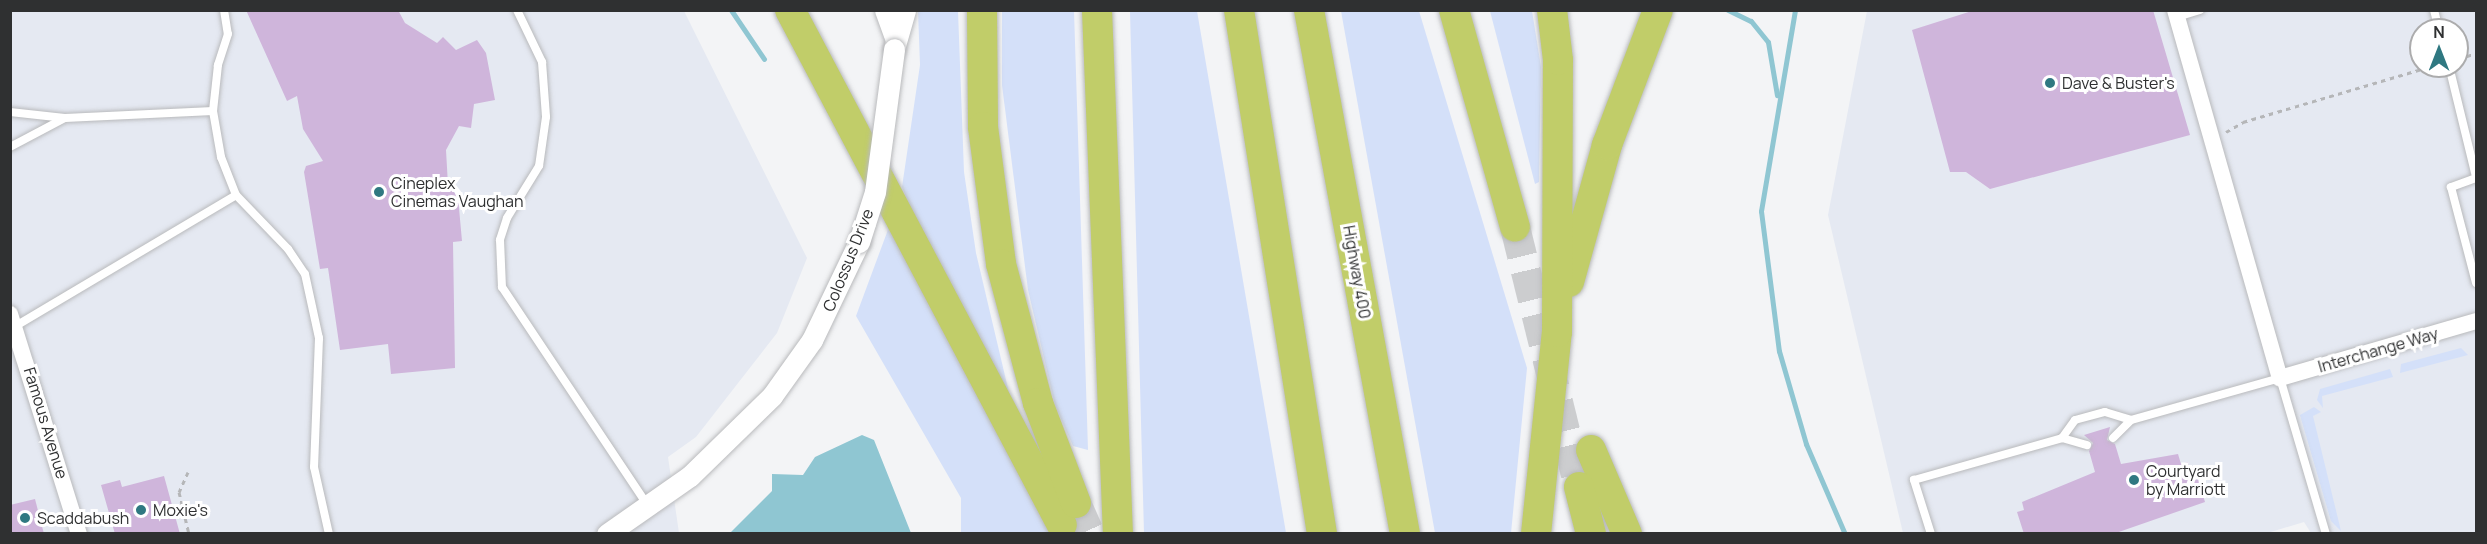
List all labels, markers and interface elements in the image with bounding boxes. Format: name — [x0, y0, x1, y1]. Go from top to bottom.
north arrow — [2409, 18, 2469, 78]
text: N — [2433, 21, 2445, 43]
place label: Dave & Buster's — [2062, 73, 2175, 93]
marker: Dave & Buster's — [2043, 76, 2057, 90]
place label: Cineplex Cinemas Vaughan — [391, 173, 523, 211]
marker: Cineplex Cinemas Vaughan — [372, 185, 386, 199]
street label: Colossus Drive — [819, 206, 877, 314]
street label: Highway 400 — [1339, 224, 1375, 320]
street label: Interchange Way — [2316, 324, 2440, 376]
street label: Famous Avenue — [20, 365, 72, 481]
place label: Courtyard by Marriott — [2146, 461, 2226, 499]
marker: Courtyard by Marriott — [2127, 473, 2141, 487]
place label: Moxie's — [153, 500, 208, 520]
marker: Moxie's — [134, 503, 148, 517]
place label: Scaddabush — [37, 508, 129, 528]
marker: Scaddabush — [18, 511, 32, 525]

